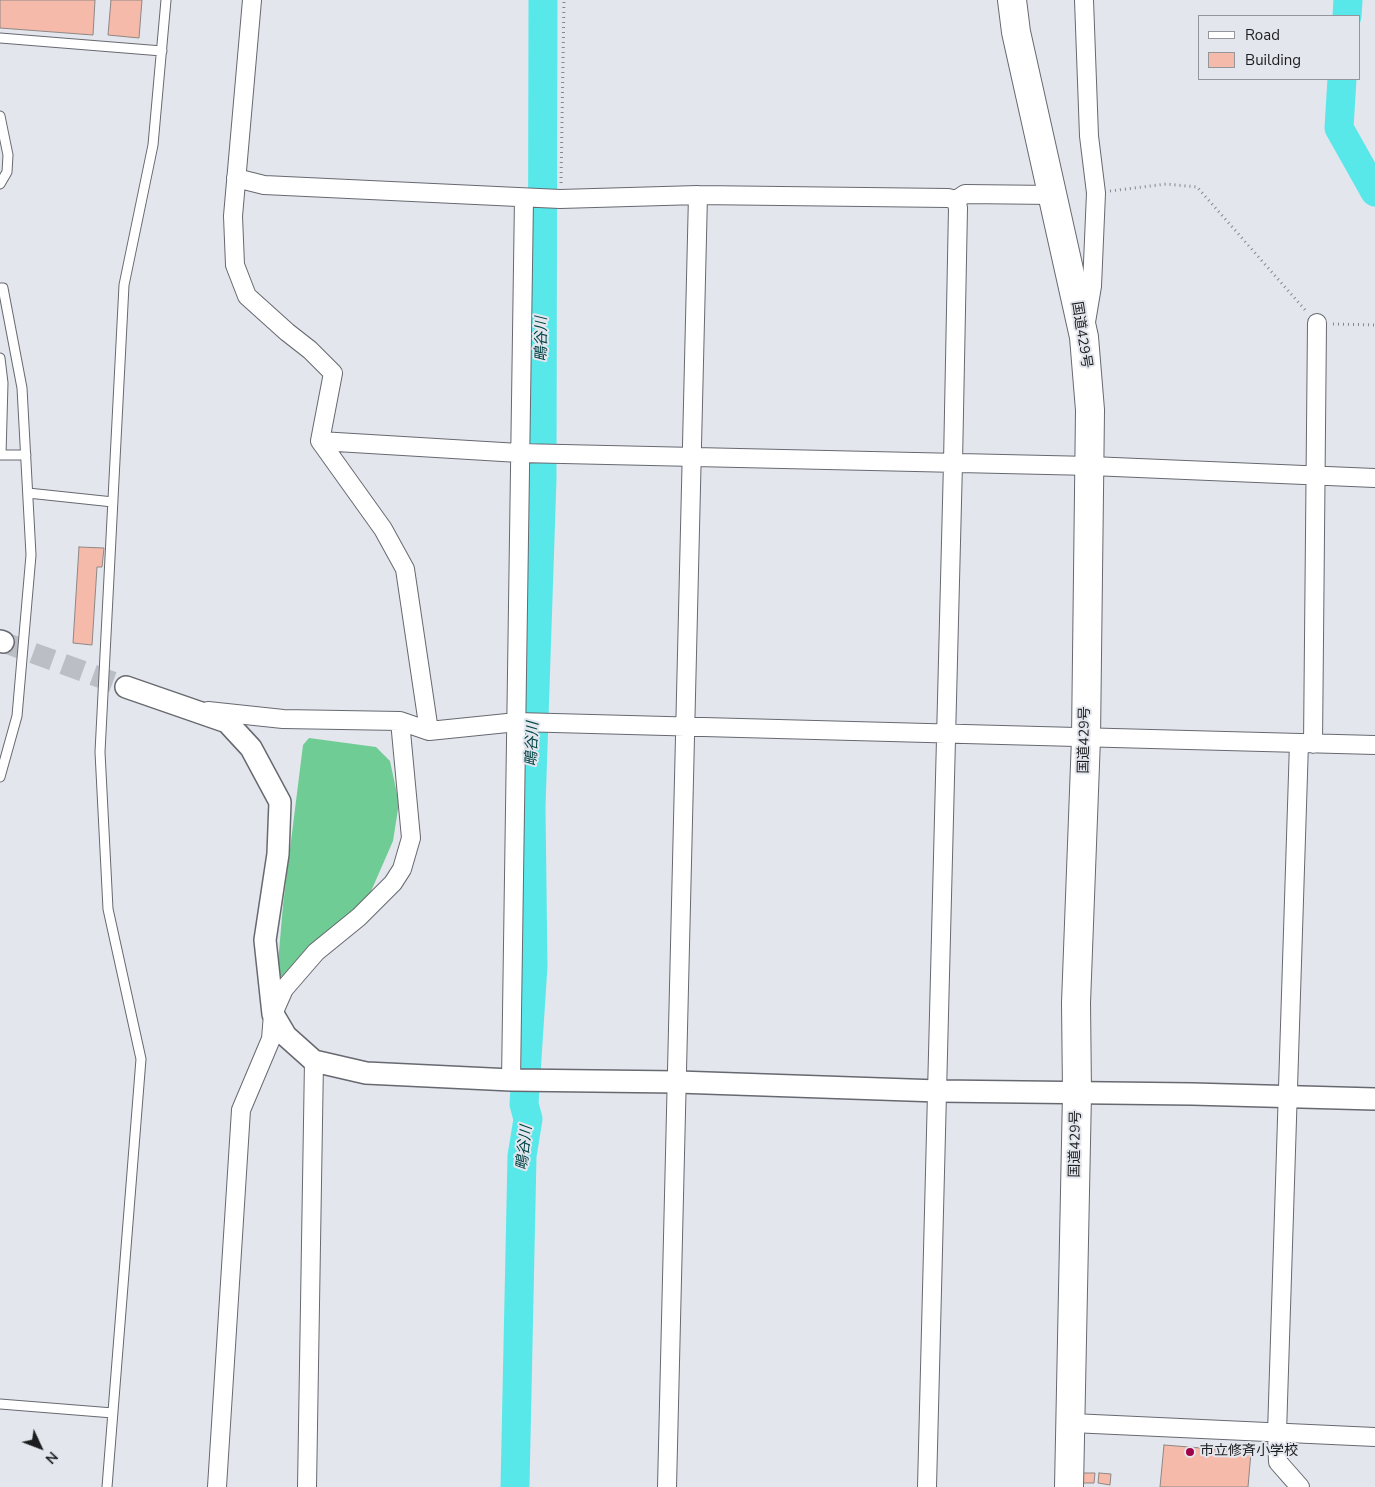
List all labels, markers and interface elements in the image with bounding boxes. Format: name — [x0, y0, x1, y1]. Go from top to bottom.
legend — [1198, 15, 1360, 80]
text: Road — [1245, 25, 1280, 45]
text: Building — [1245, 50, 1301, 70]
street label: 国道429号 — [1067, 300, 1095, 370]
water label: 鴫谷川 — [533, 317, 551, 361]
street label: 国道429号 — [1076, 706, 1094, 774]
water label: 鴫谷川 — [523, 721, 543, 767]
street label: 国道429号 — [1067, 1110, 1085, 1178]
water label: 鴫谷川 — [514, 1125, 536, 1171]
north arrow — [15, 1422, 65, 1472]
place label: 市立修斉小学校 — [1200, 1444, 1298, 1460]
marker: 市立修斉小学校 — [1184, 1446, 1196, 1458]
text: N — [41, 1447, 62, 1468]

